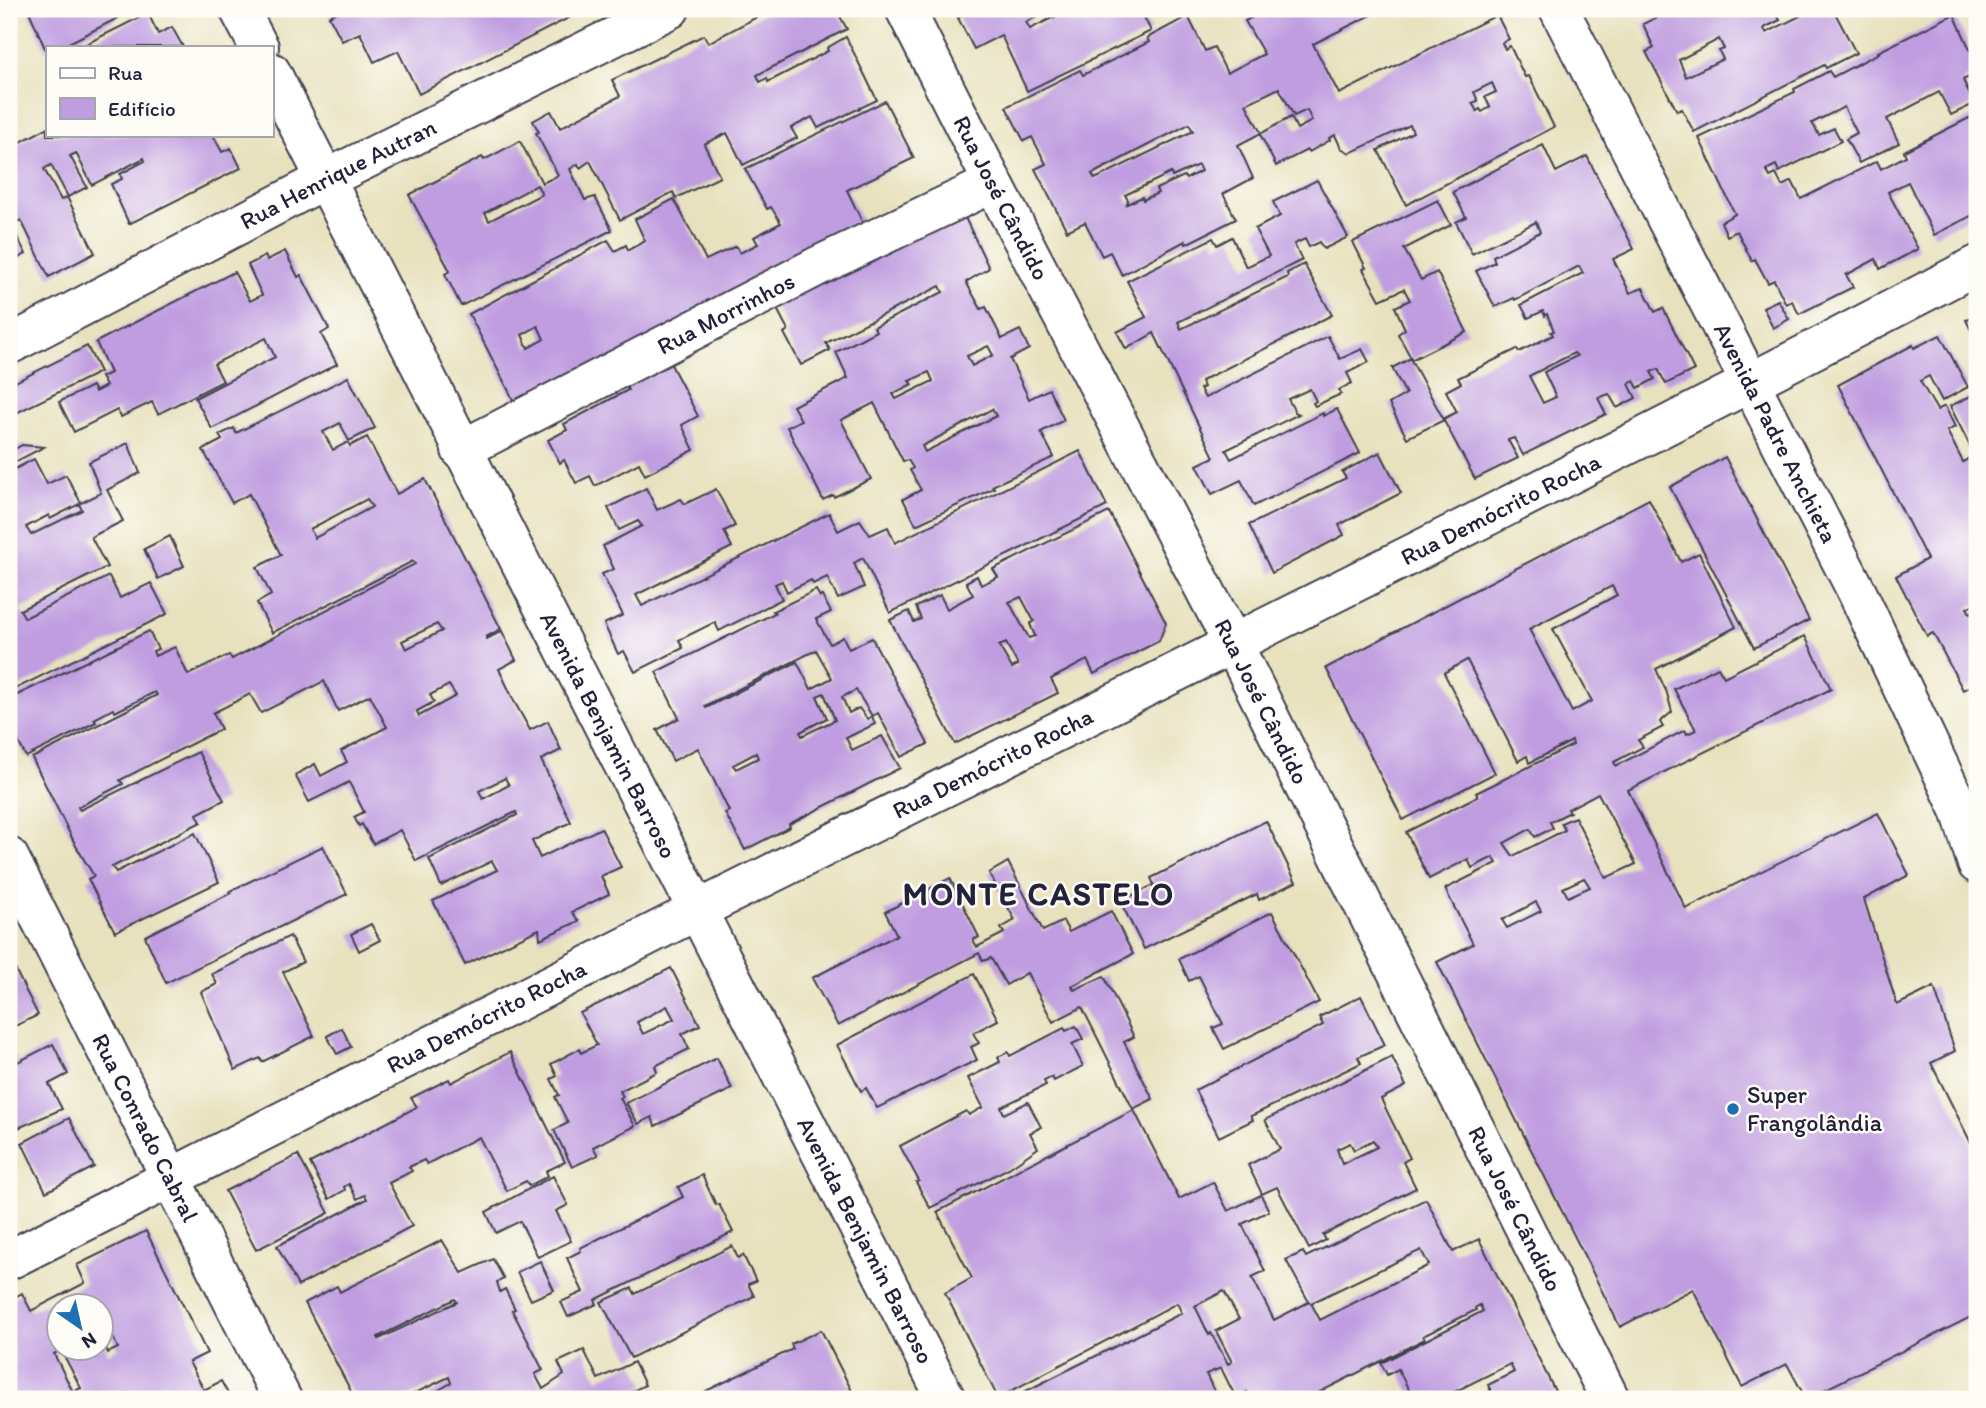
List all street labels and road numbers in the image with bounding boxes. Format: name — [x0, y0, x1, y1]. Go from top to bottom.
street label: Rua José Cândido — [947, 111, 1056, 285]
street label: Rua Henrique Autran — [235, 112, 441, 235]
street label: Rua Morrinhos — [652, 266, 799, 360]
street label: Avenida Padre Anchieta — [1708, 318, 1844, 548]
street label: Rua Demócrito Rocha — [1396, 446, 1606, 571]
street label: Avenida Benjamin Barroso — [534, 607, 684, 863]
street label: Rua José Cândido — [1208, 614, 1316, 789]
street label: Rua Demócrito Rocha — [887, 701, 1098, 825]
street label: Rua Demócrito Rocha — [382, 953, 592, 1079]
street label: Rua Conrado Cabral — [86, 1028, 205, 1227]
street label: Avenida Benjamin Barroso — [791, 1112, 941, 1368]
street label: Rua José Cândido — [1462, 1121, 1569, 1296]

